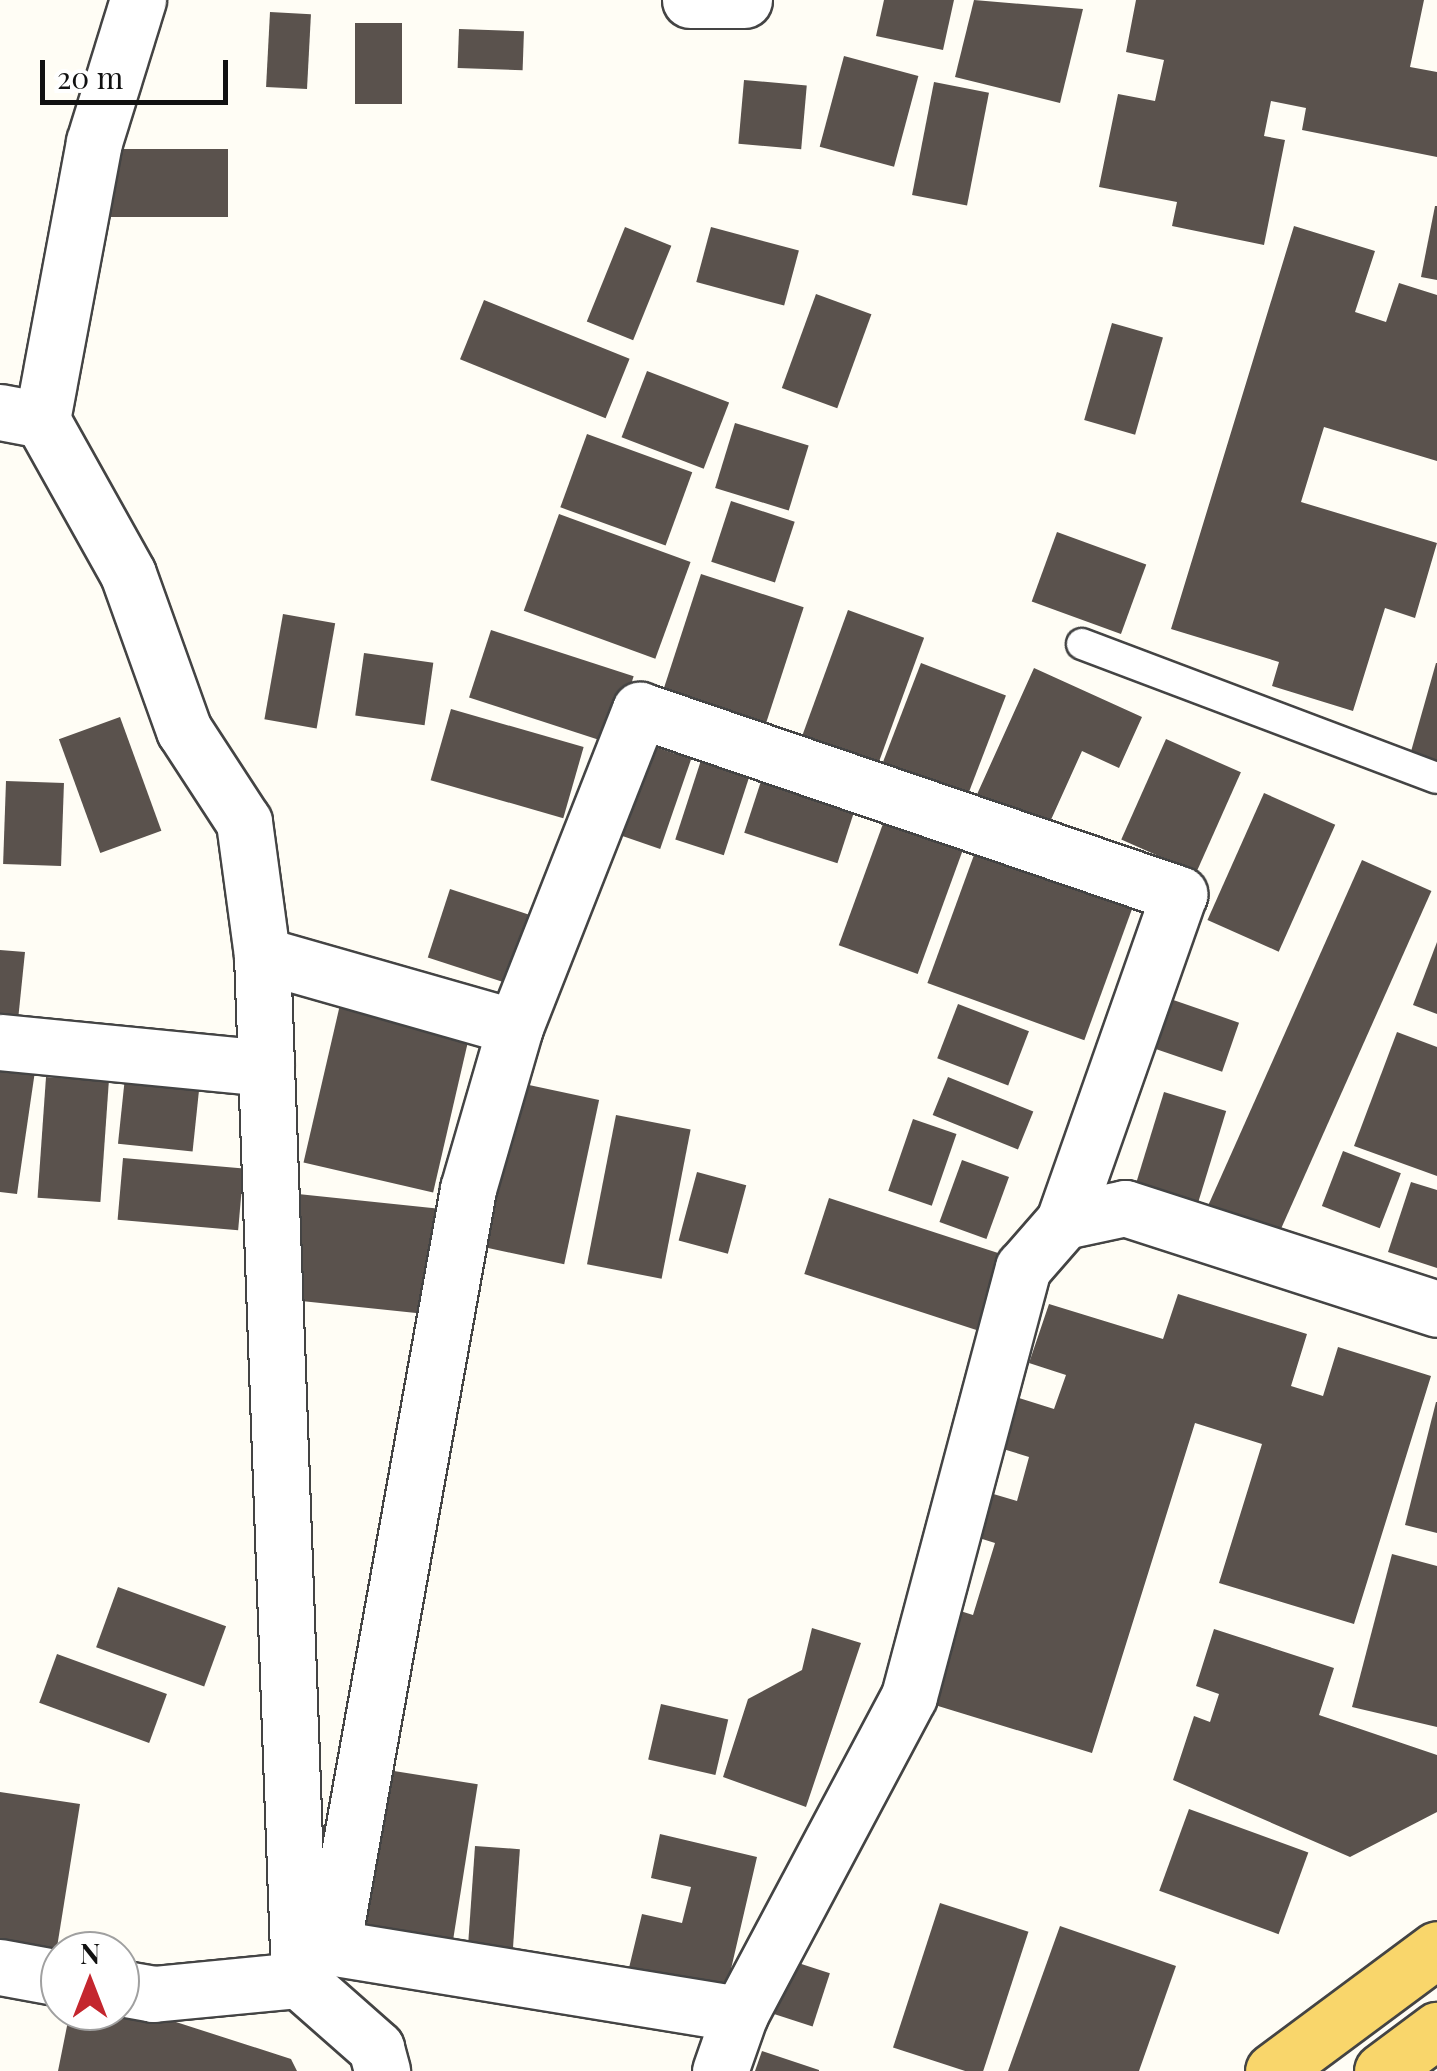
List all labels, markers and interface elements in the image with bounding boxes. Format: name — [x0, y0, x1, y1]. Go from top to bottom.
scale bar — [45, 40, 232, 102]
text: 20 m — [57, 57, 123, 97]
north arrow — [40, 1931, 140, 2031]
text: N — [80, 1934, 100, 1971]

